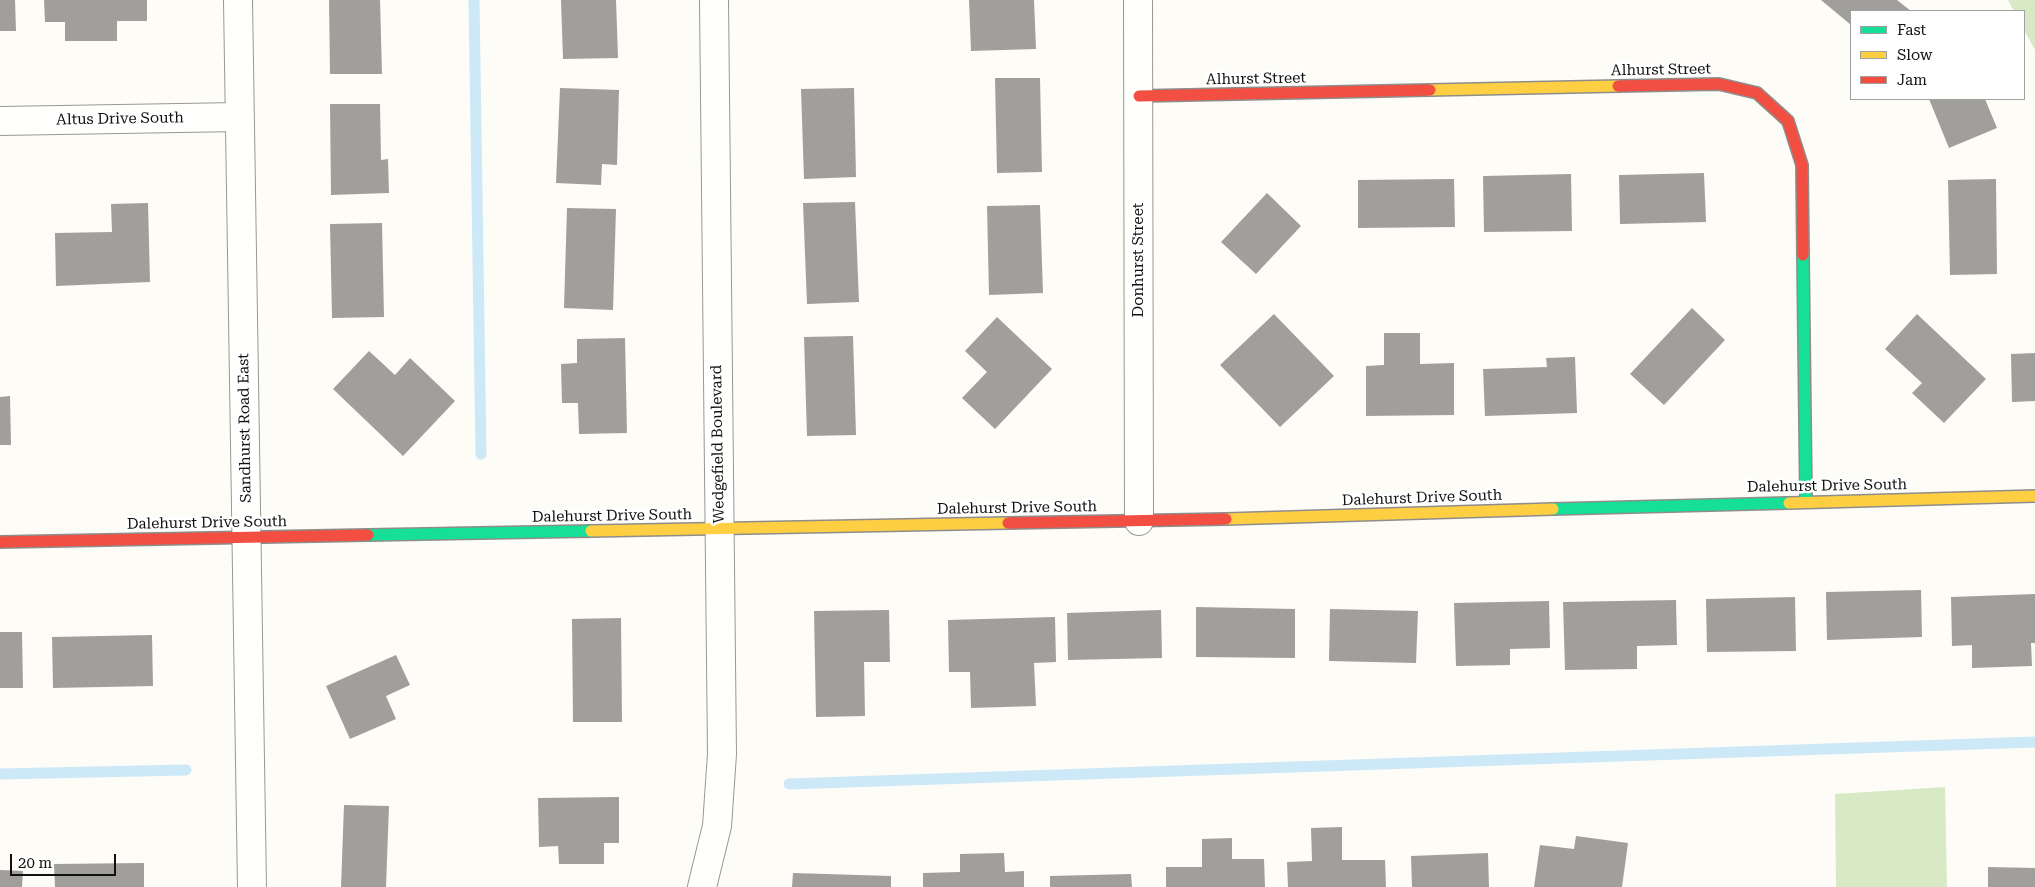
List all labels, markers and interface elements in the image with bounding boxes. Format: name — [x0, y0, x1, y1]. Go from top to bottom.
legend — [1850, 10, 2025, 100]
text: Fast — [1897, 21, 1926, 39]
text: Slow — [1897, 46, 1932, 64]
street label: Alhurst Street — [1611, 60, 1711, 80]
street label: Alhurst Street — [1206, 69, 1306, 89]
text: Jam — [1897, 71, 1927, 89]
street label: Altus Drive South — [56, 109, 184, 129]
street label: Donhurst Street — [1130, 203, 1148, 317]
street label: Sandhurst Road East — [235, 353, 255, 503]
street label: Wedgefield Boulevard — [708, 365, 728, 523]
street label: Dalehurst Drive South — [1747, 476, 1907, 496]
street label: Dalehurst Drive South — [1342, 486, 1502, 510]
street label: Dalehurst Drive South — [937, 498, 1097, 518]
street label: Dalehurst Drive South — [532, 506, 692, 526]
street label: Dalehurst Drive South — [127, 513, 287, 533]
scale bar — [12, 844, 119, 876]
text: 20 m — [18, 854, 52, 872]

